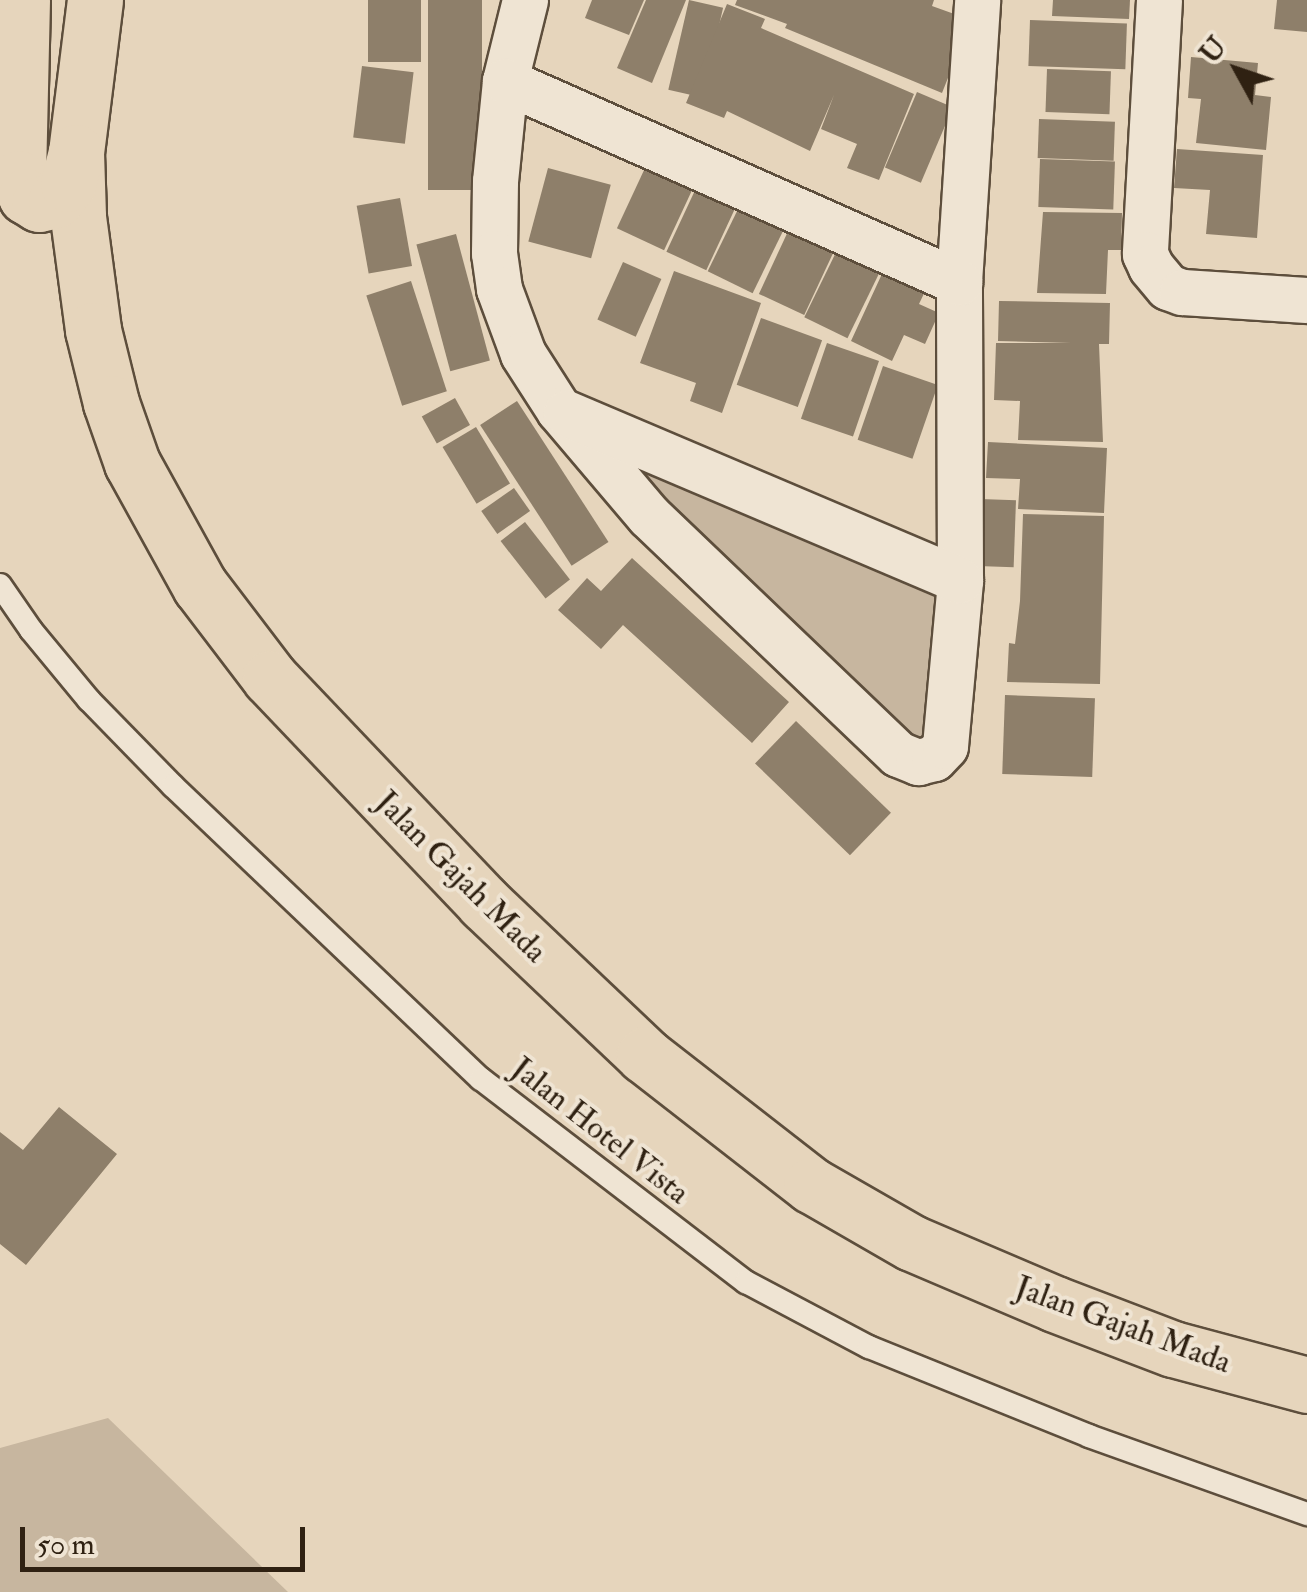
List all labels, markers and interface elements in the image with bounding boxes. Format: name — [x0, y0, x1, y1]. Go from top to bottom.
north arrow — [1187, 20, 1287, 120]
text: U — [1193, 30, 1235, 71]
street label: Jalan Gajah Mada — [367, 783, 555, 971]
street label: Jalan Hotel Vista — [503, 1050, 697, 1212]
street label: Jalan Gajah Mada — [1010, 1268, 1236, 1382]
scale bar — [25, 1507, 310, 1569]
text: 50 m — [37, 1526, 95, 1563]

